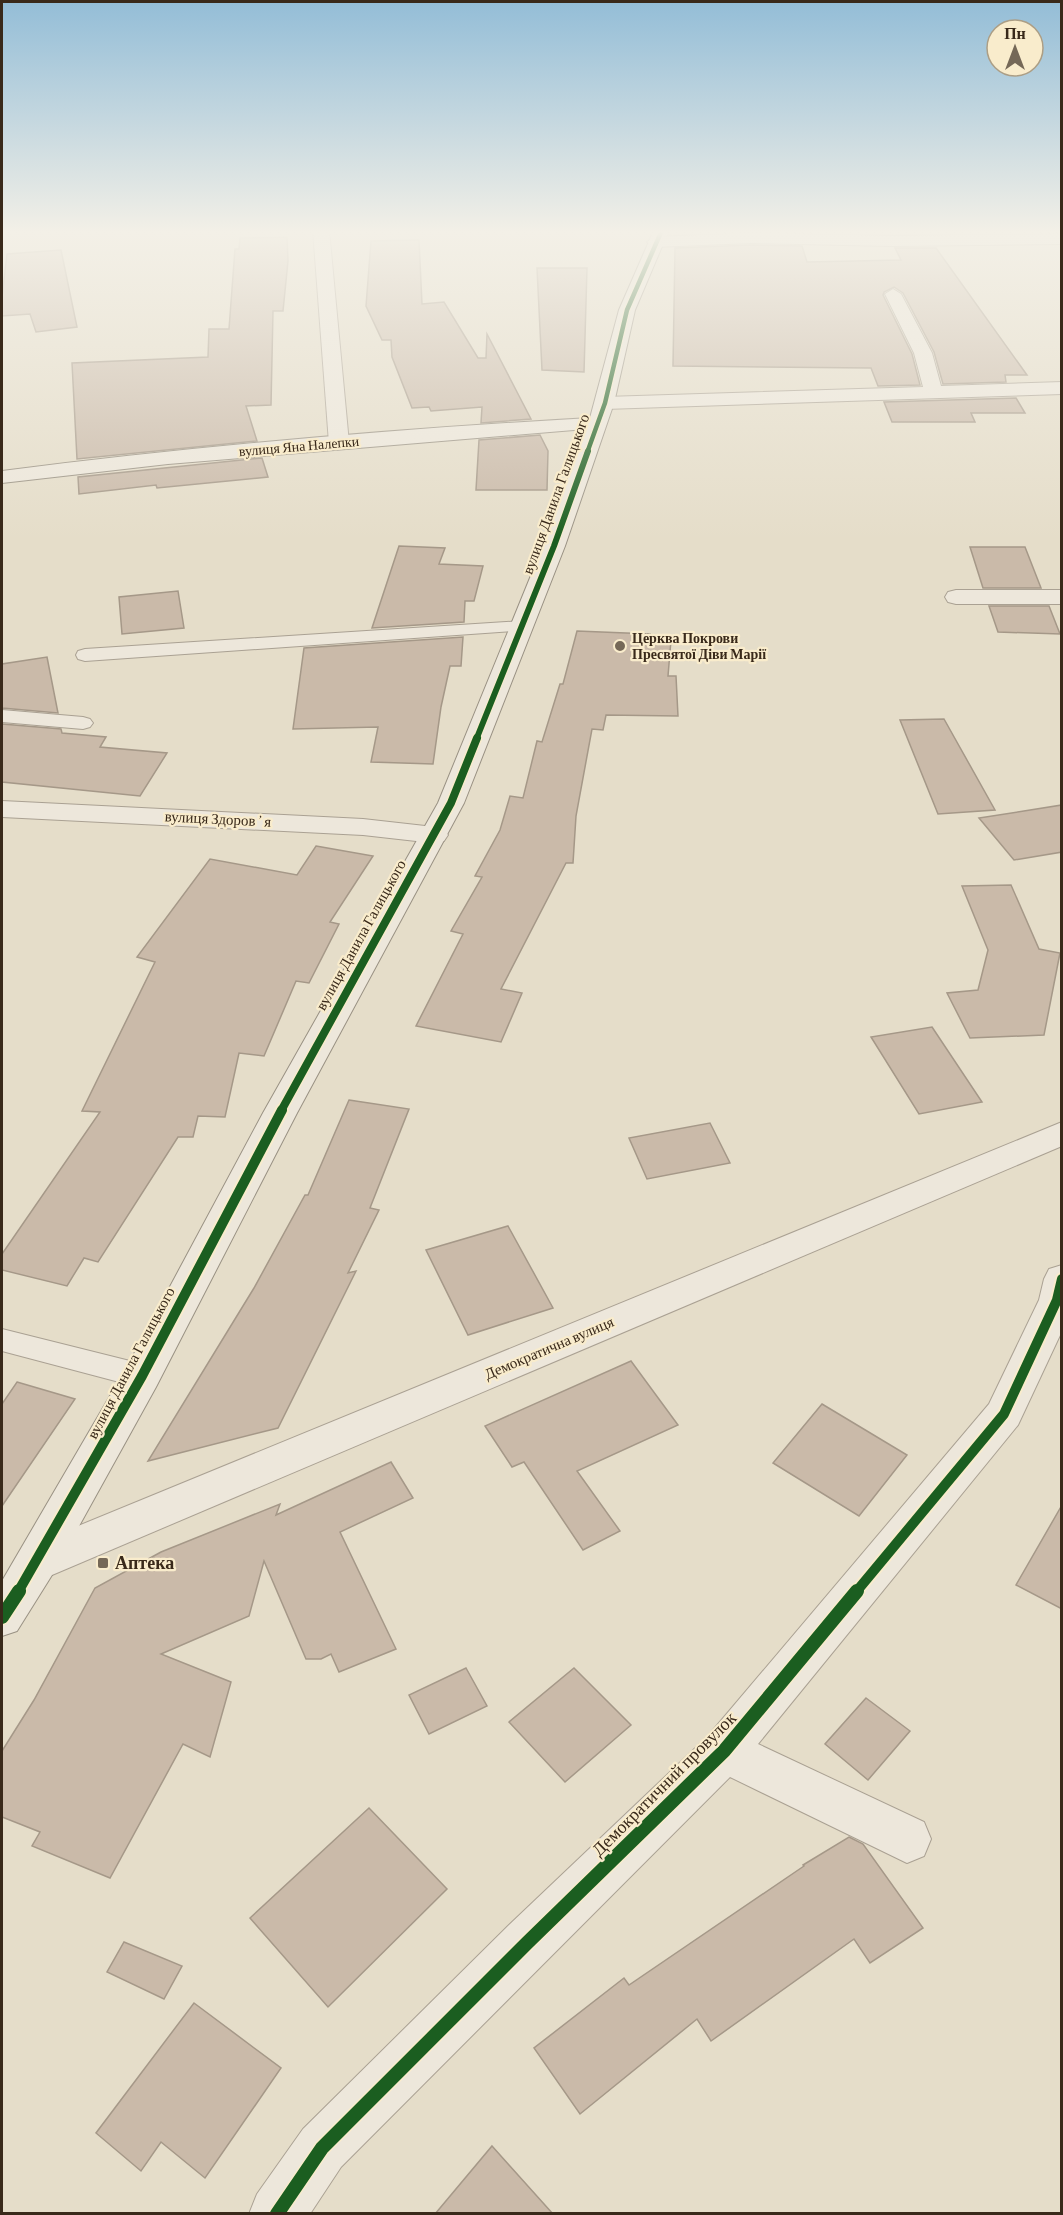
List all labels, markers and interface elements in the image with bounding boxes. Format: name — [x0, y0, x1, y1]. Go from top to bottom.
north arrow — [985, 18, 1045, 78]
text: Пн — [1004, 25, 1026, 42]
street label: вулиця Данила Галицького — [520, 412, 592, 576]
street label: вулиця Яна Налепки — [238, 433, 360, 459]
place label: Церква Покрови Пресвятої Діви Марії — [632, 630, 766, 662]
marker: Церква Покрови Пресвятої Діви Марії — [613, 639, 627, 653]
street label: вулиця Здоровʼя — [164, 808, 272, 830]
street label: вулиця Данила Галицького — [313, 857, 409, 1013]
street label: вулиця Данила Галицького — [84, 1284, 178, 1442]
street label: Демократична вулиця — [482, 1314, 616, 1382]
place label: Аптека — [115, 1553, 174, 1573]
marker: Аптека — [96, 1556, 110, 1570]
street label: Демократичний провулок — [588, 1708, 740, 1860]

